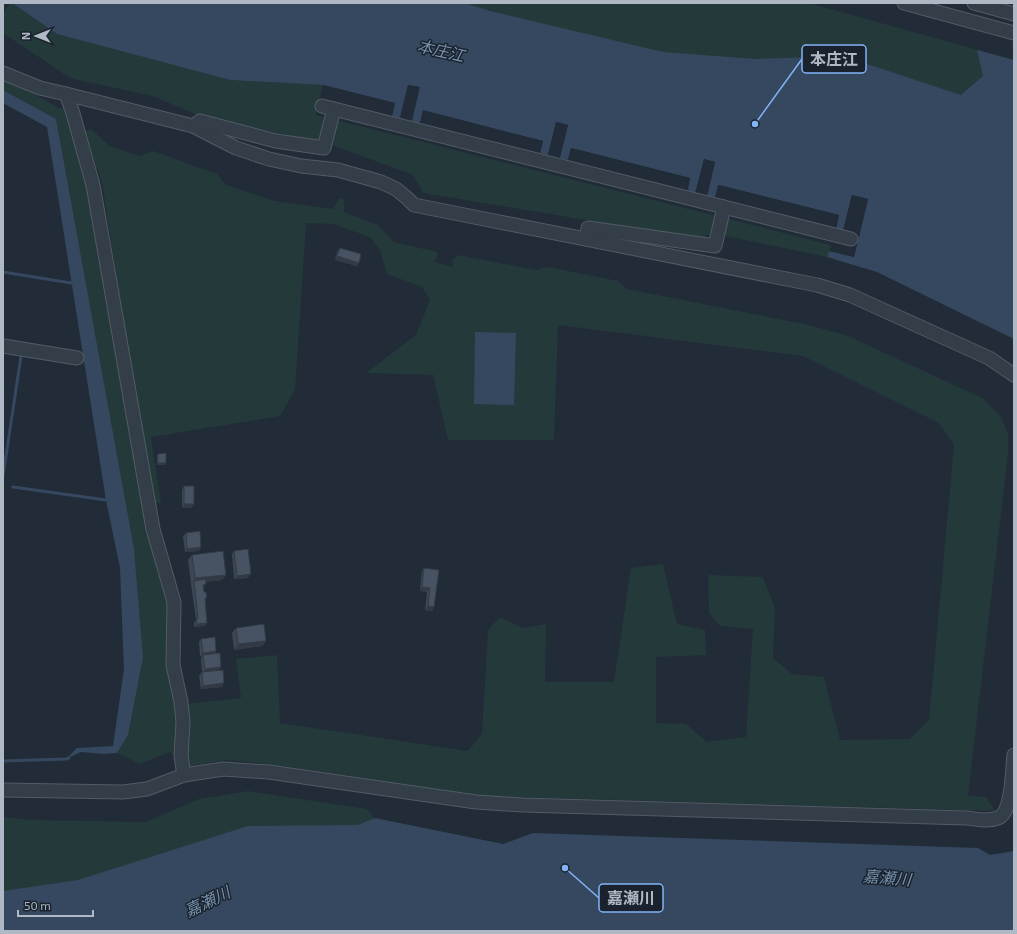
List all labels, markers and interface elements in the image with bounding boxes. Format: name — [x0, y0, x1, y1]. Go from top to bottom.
north arrow — [16, 16, 56, 56]
text: N — [19, 32, 32, 40]
water label: 本庄江 — [415, 35, 468, 65]
callout: 本庄江 — [802, 45, 866, 73]
text: 本庄江 — [810, 49, 858, 68]
water label: 嘉瀬川 — [862, 865, 914, 889]
water label: 嘉瀬川 — [181, 881, 235, 920]
callout: 嘉瀬川 — [599, 884, 663, 912]
text: 嘉瀬川 — [607, 888, 655, 907]
scale bar — [18, 892, 93, 918]
text: 50 m — [24, 898, 51, 912]

